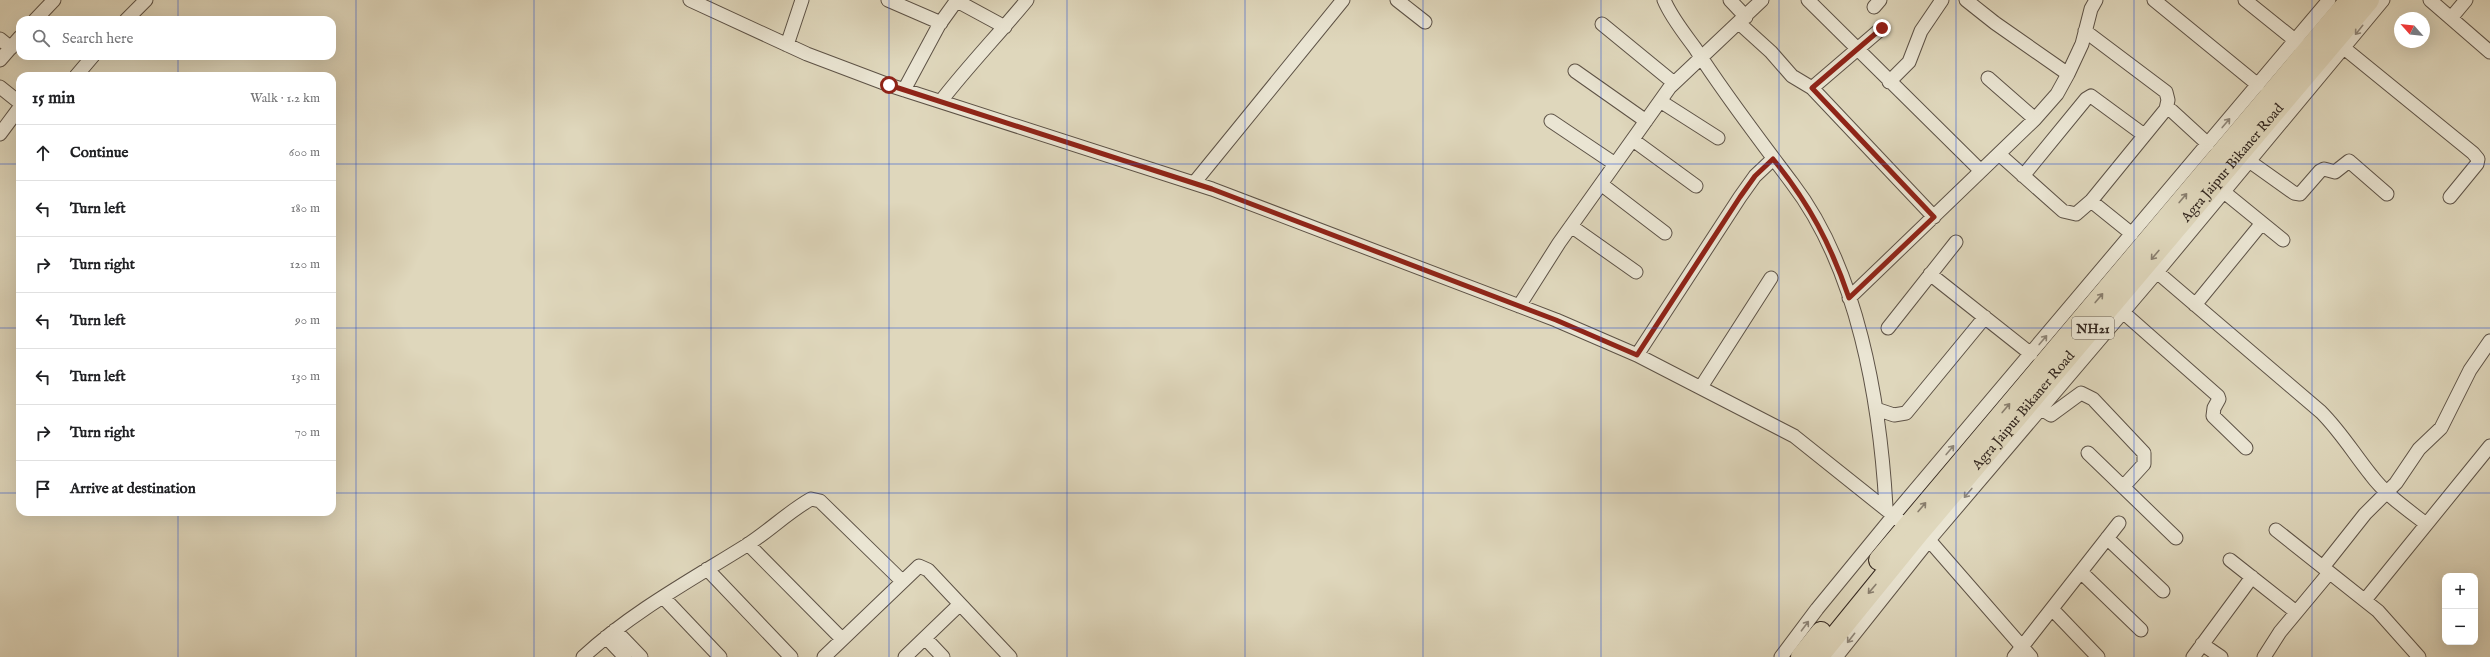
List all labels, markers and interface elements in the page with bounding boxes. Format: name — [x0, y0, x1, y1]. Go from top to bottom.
north arrow — [2394, 12, 2430, 48]
search box — [16, 16, 336, 60]
route end — [1873, 19, 1891, 37]
one-way arrow — [2354, 25, 2363, 36]
icon: search — [30, 27, 52, 49]
text: Search here — [62, 29, 133, 48]
route start — [880, 76, 898, 94]
text: 15 min — [32, 88, 75, 109]
text: Walk · 1.2 km — [250, 90, 320, 107]
street label: Agra Jaipur Bikaner Road — [2177, 100, 2288, 227]
one-way arrow — [2221, 118, 2230, 128]
icon: ahead — [32, 142, 54, 164]
text: Continue — [70, 143, 128, 162]
text: 600 m — [289, 144, 320, 161]
one-way arrow — [2179, 193, 2188, 204]
icon: left — [32, 198, 54, 220]
text: Turn left — [70, 199, 126, 218]
text: 180 m — [291, 200, 320, 217]
one-way arrow — [2150, 249, 2159, 260]
icon: right — [32, 254, 54, 276]
text: Turn right — [70, 255, 135, 274]
text: 120 m — [290, 256, 320, 273]
one-way arrow — [2095, 292, 2104, 303]
icon: left — [32, 310, 54, 332]
text: Turn left — [70, 311, 126, 330]
text: 90 m — [295, 312, 320, 329]
road number: NH21 — [2072, 317, 2114, 339]
one-way arrow — [2038, 335, 2047, 346]
street label: Agra Jaipur Bikaner Road — [1968, 347, 2079, 474]
icon: left — [32, 366, 54, 388]
text: Turn left — [70, 367, 126, 386]
text: 130 m — [291, 368, 320, 385]
one-way arrow — [2002, 402, 2011, 413]
icon: right — [32, 422, 54, 444]
text: Turn right — [70, 423, 135, 442]
text: 70 m — [295, 424, 320, 441]
one-way arrow — [1945, 445, 1954, 455]
icon: arrive — [32, 478, 54, 500]
text: Arrive at destination — [70, 479, 196, 498]
one-way arrow — [1963, 488, 1972, 499]
one-way arrow — [1918, 502, 1927, 512]
map controls — [2442, 573, 2478, 645]
button: + — [2442, 573, 2478, 609]
one-way arrow — [1868, 584, 1877, 595]
button: − — [2442, 609, 2478, 645]
one-way arrow — [1800, 620, 1809, 631]
one-way arrow — [1846, 632, 1855, 643]

